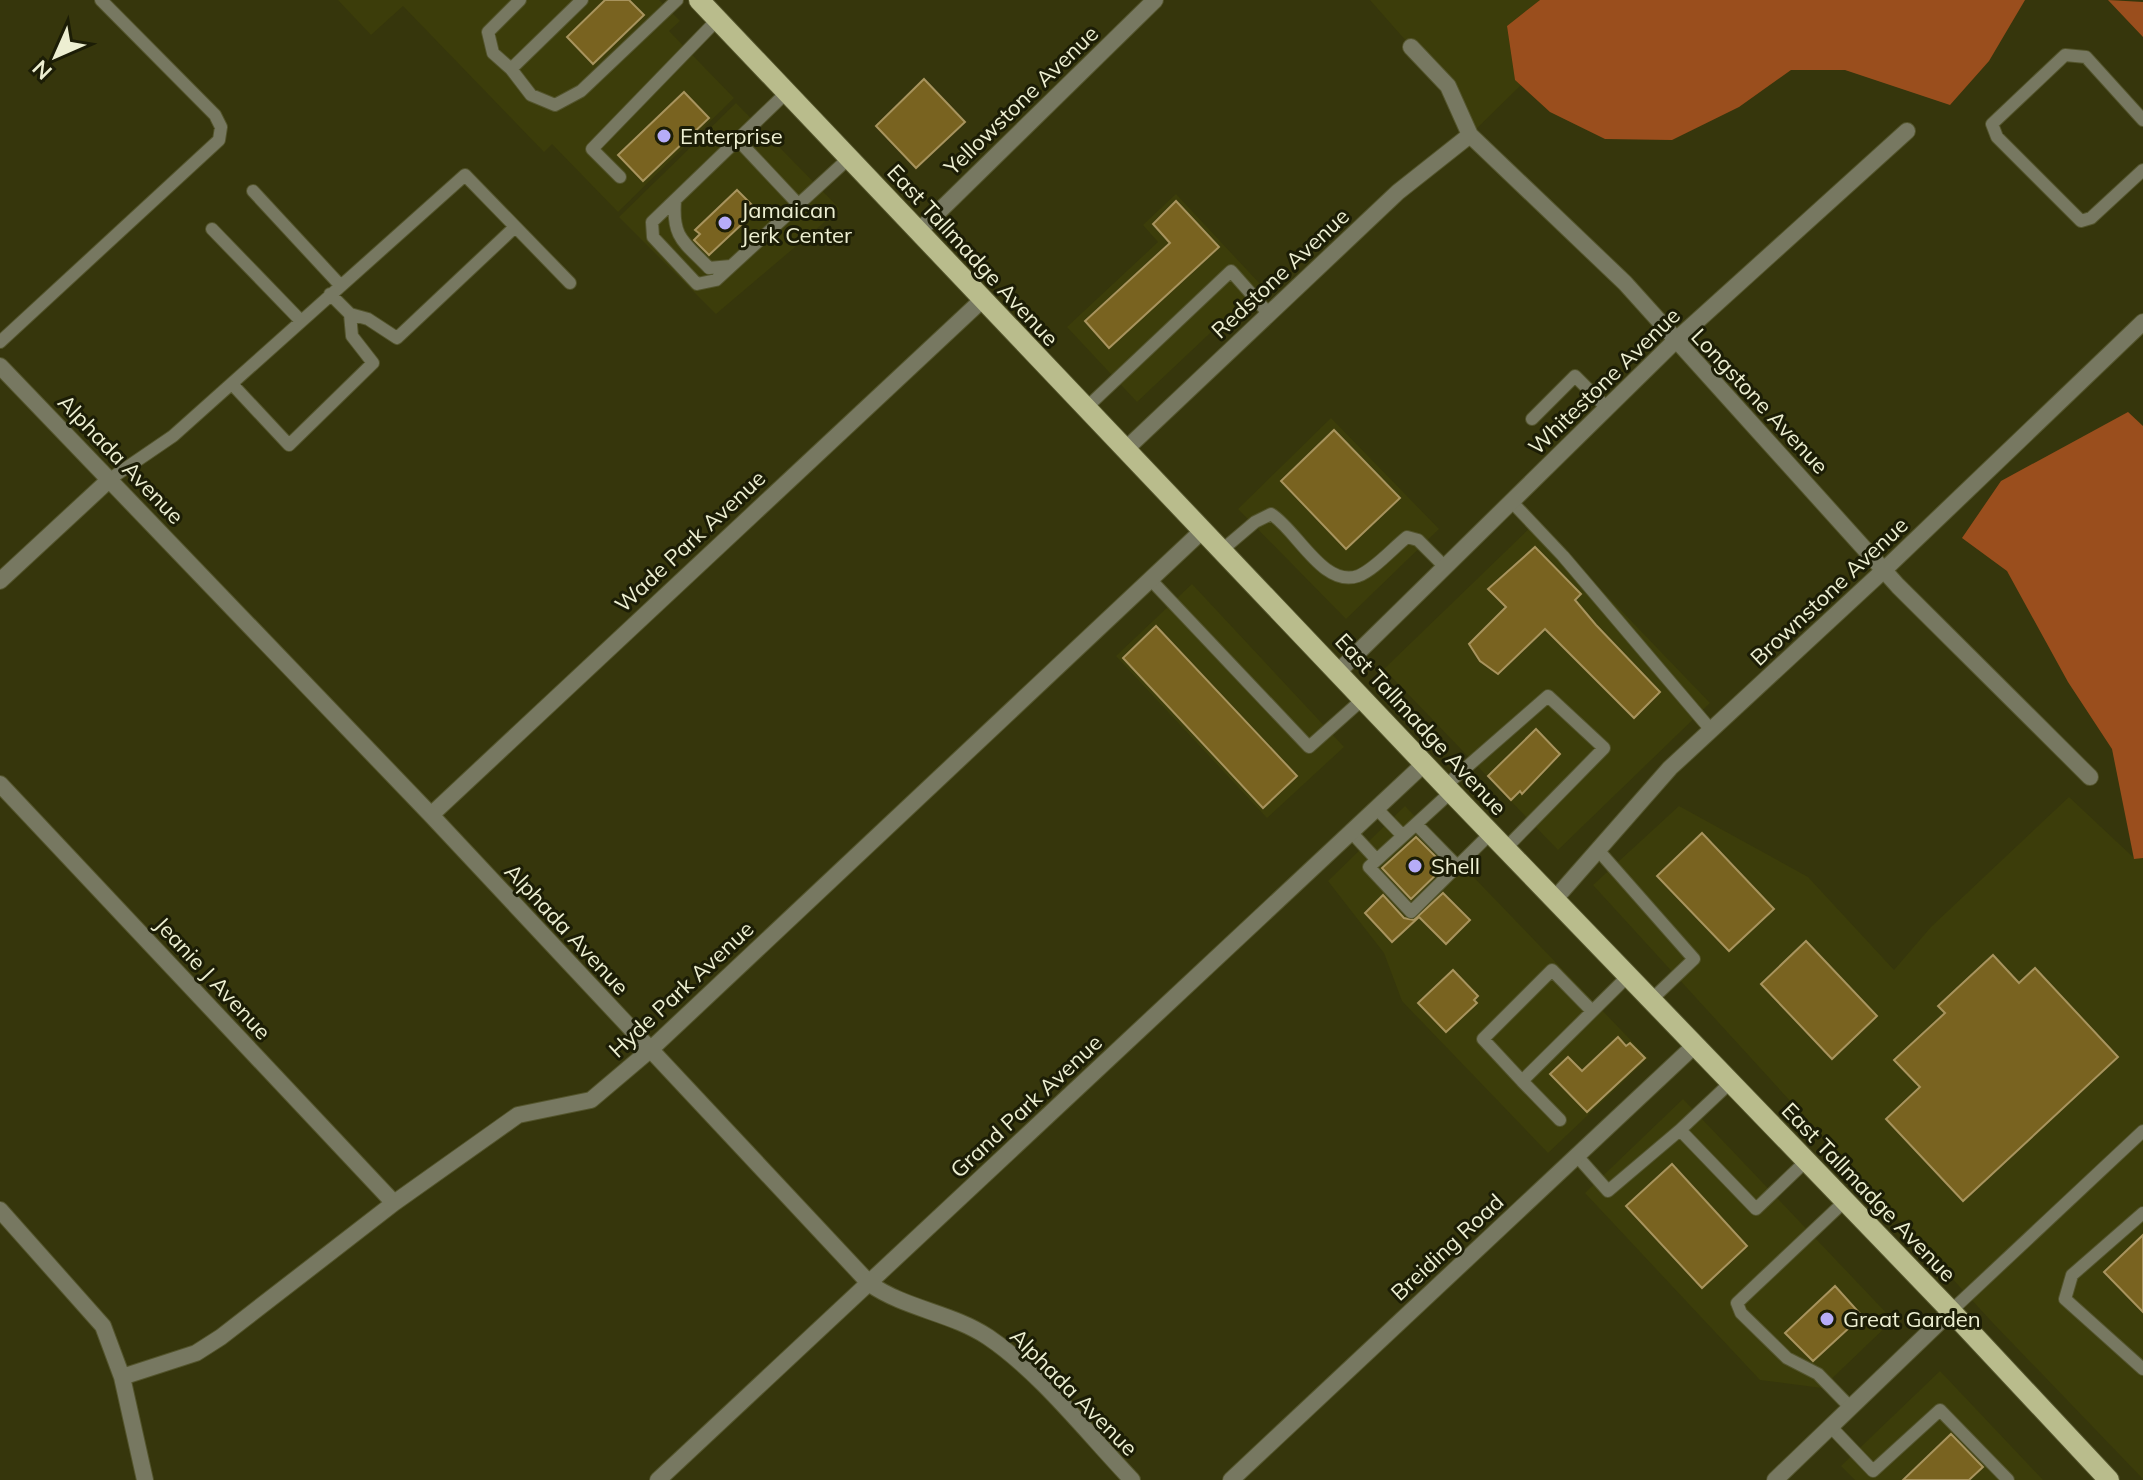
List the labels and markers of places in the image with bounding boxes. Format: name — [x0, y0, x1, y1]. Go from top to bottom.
place label: Enterprise — [680, 122, 783, 150]
marker: Enterprise — [655, 127, 673, 145]
place label: Jamaican Jerk Center — [741, 196, 852, 249]
marker: Jamaican Jerk Center — [716, 214, 734, 232]
place label: Shell — [1431, 852, 1480, 880]
marker: Shell — [1406, 857, 1424, 875]
place label: Great Garden — [1843, 1305, 1981, 1333]
marker: Great Garden — [1818, 1310, 1836, 1328]

